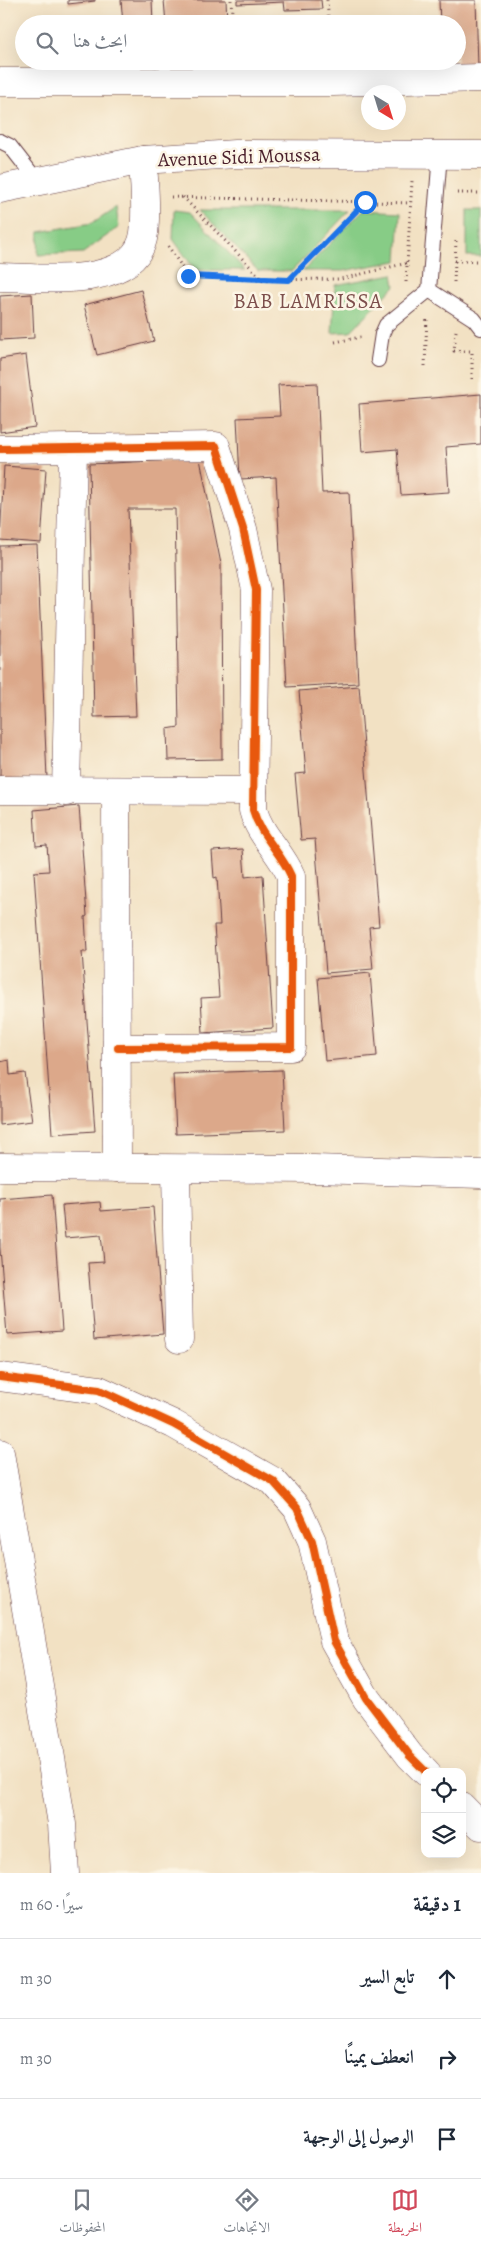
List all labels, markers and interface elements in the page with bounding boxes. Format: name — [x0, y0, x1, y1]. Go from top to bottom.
search box — [15, 15, 466, 70]
text: ابحث هنا — [73, 28, 127, 54]
icon: search — [33, 29, 61, 57]
north arrow — [361, 85, 406, 130]
street label: Avenue Sidi Moussa — [156, 141, 321, 173]
route start — [354, 191, 377, 214]
route end — [177, 265, 200, 288]
district label: BAB LAMRISSA — [233, 287, 383, 315]
map controls — [421, 1768, 466, 1858]
button: locate — [421, 1768, 466, 1813]
button: layers — [421, 1813, 466, 1858]
text: 1 دقيقة — [413, 1890, 461, 1918]
text: سيرًا · 60 m — [20, 1894, 83, 1916]
text: تابع السير — [361, 1964, 414, 1990]
icon: ahead — [433, 1965, 461, 1993]
text: 30 m — [20, 1968, 52, 1990]
text: انعطف يمينًا — [344, 2044, 414, 2070]
icon: right — [433, 2045, 461, 2073]
text: 30 m — [20, 2048, 52, 2070]
text: الوصول إلى الوجهة — [303, 2124, 414, 2150]
icon: arrive — [433, 2125, 461, 2153]
tab: المحفوظات — [59, 2186, 105, 2241]
tab: الاتجاهات — [223, 2186, 270, 2241]
tab: الخريطة — [388, 2186, 422, 2241]

